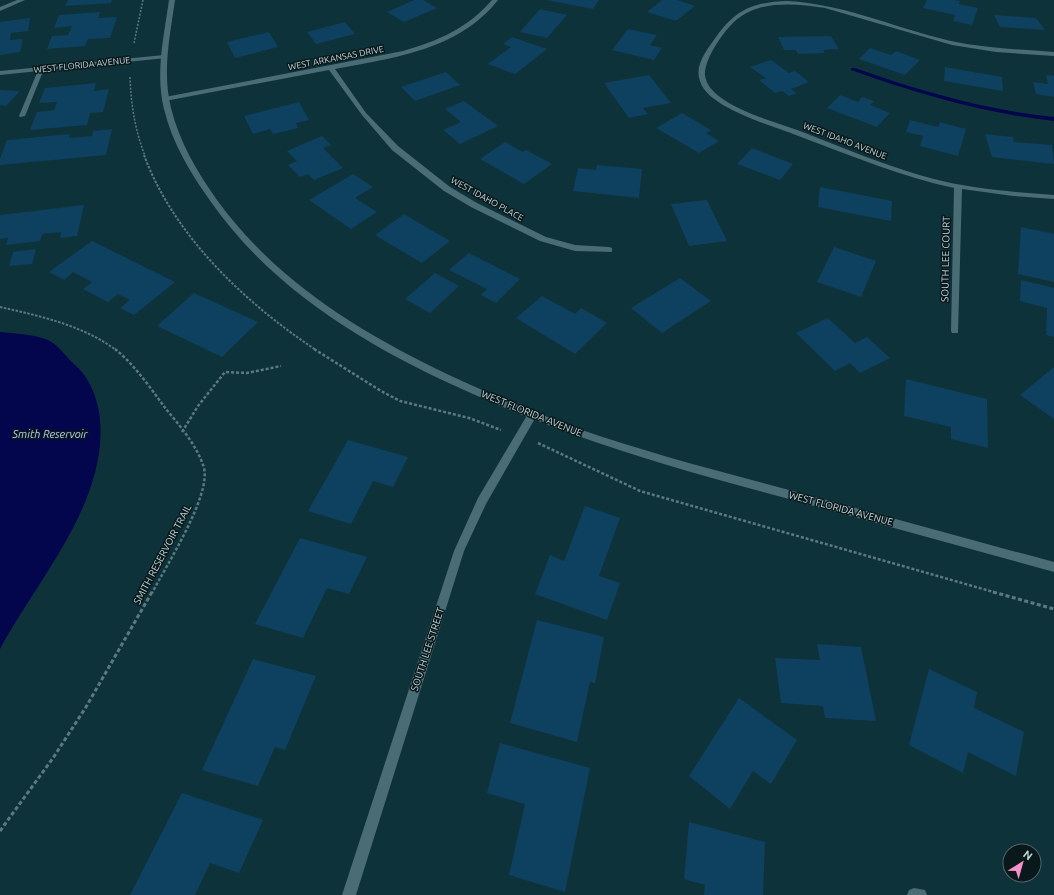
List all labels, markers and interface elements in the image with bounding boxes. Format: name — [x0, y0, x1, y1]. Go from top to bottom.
street label: WEST ARKANSAS DRIVE — [287, 44, 385, 72]
street label: WEST FLORIDA AVENUE — [33, 55, 131, 75]
street label: WEST IDAHO AVENUE — [802, 120, 888, 162]
street label: WEST IDAHO PLACE — [449, 175, 525, 223]
street label: SOUTH LEE COURT — [939, 216, 952, 302]
street label: WEST FLORIDA AVENUE — [480, 388, 584, 439]
water label: Smith Reservoir — [11, 428, 88, 440]
street label: WEST FLORIDA AVENUE — [787, 489, 895, 528]
street label: SMITH RESERVOIR TRAIL — [131, 502, 193, 606]
street label: SOUTH LEE STREET — [409, 606, 446, 692]
north arrow — [1002, 843, 1042, 883]
text: N — [1021, 848, 1035, 862]

